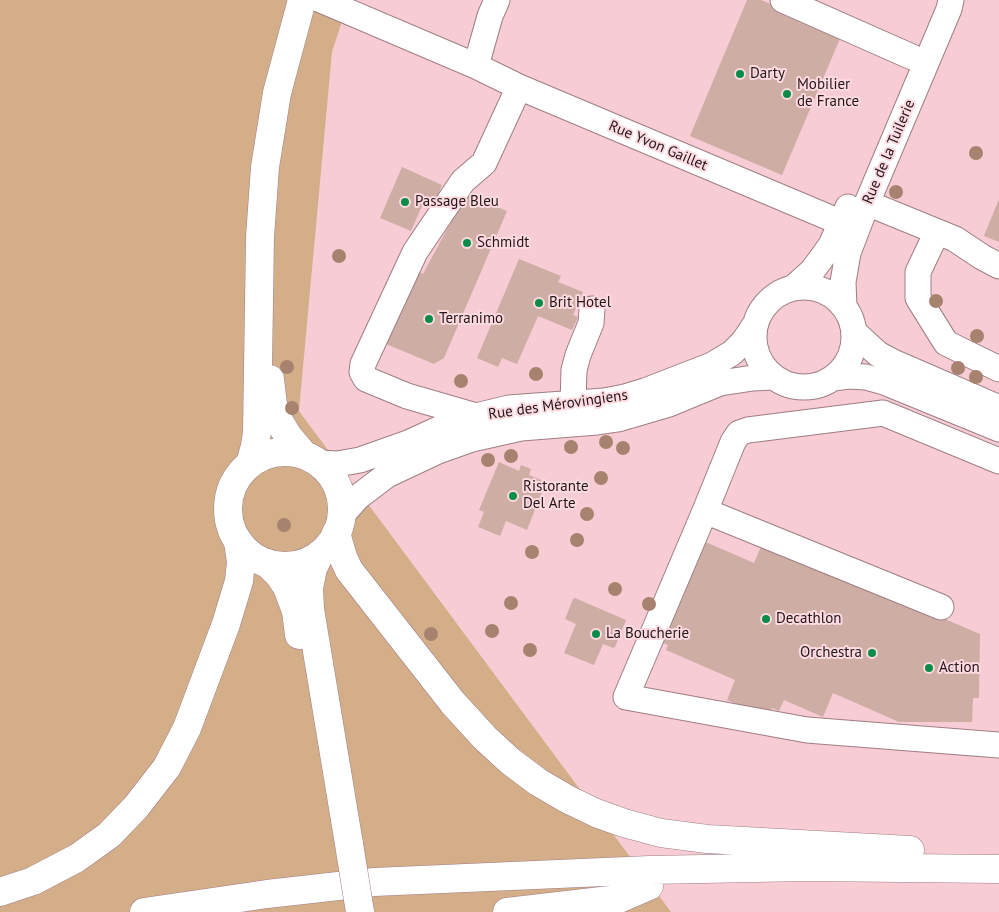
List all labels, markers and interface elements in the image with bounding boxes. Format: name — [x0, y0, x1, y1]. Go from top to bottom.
place label: Darty — [750, 65, 785, 83]
marker: Darty — [734, 68, 746, 80]
place label: Mobilier de France — [797, 76, 859, 111]
marker: Mobilier de France — [781, 88, 793, 100]
street label: Rue de la Tuilerie — [859, 97, 919, 207]
street label: Rue Yvon Gaillet — [606, 117, 710, 175]
place label: Passage Bleu — [415, 193, 499, 211]
marker: Passage Bleu — [399, 196, 411, 208]
place label: Schmidt — [477, 234, 529, 252]
marker: Schmidt — [461, 237, 473, 249]
place label: Brit Hotel — [549, 294, 611, 312]
marker: Brit Hotel — [533, 297, 545, 309]
place label: Terranimo — [439, 310, 503, 328]
marker: Terranimo — [423, 313, 435, 325]
street label: Rue des Mérovingiens — [487, 386, 629, 424]
place label: Ristorante Del Arte — [523, 478, 589, 513]
marker: Ristorante Del Arte — [507, 490, 519, 502]
place label: Decathlon — [776, 610, 841, 628]
marker: Decathlon — [760, 613, 772, 625]
place label: La Boucherie — [606, 625, 689, 643]
marker: La Boucherie — [590, 628, 602, 640]
place label: Orchestra — [800, 644, 862, 662]
marker: Orchestra — [866, 647, 878, 659]
place label: Action — [939, 659, 980, 677]
marker: Action — [923, 662, 935, 674]

